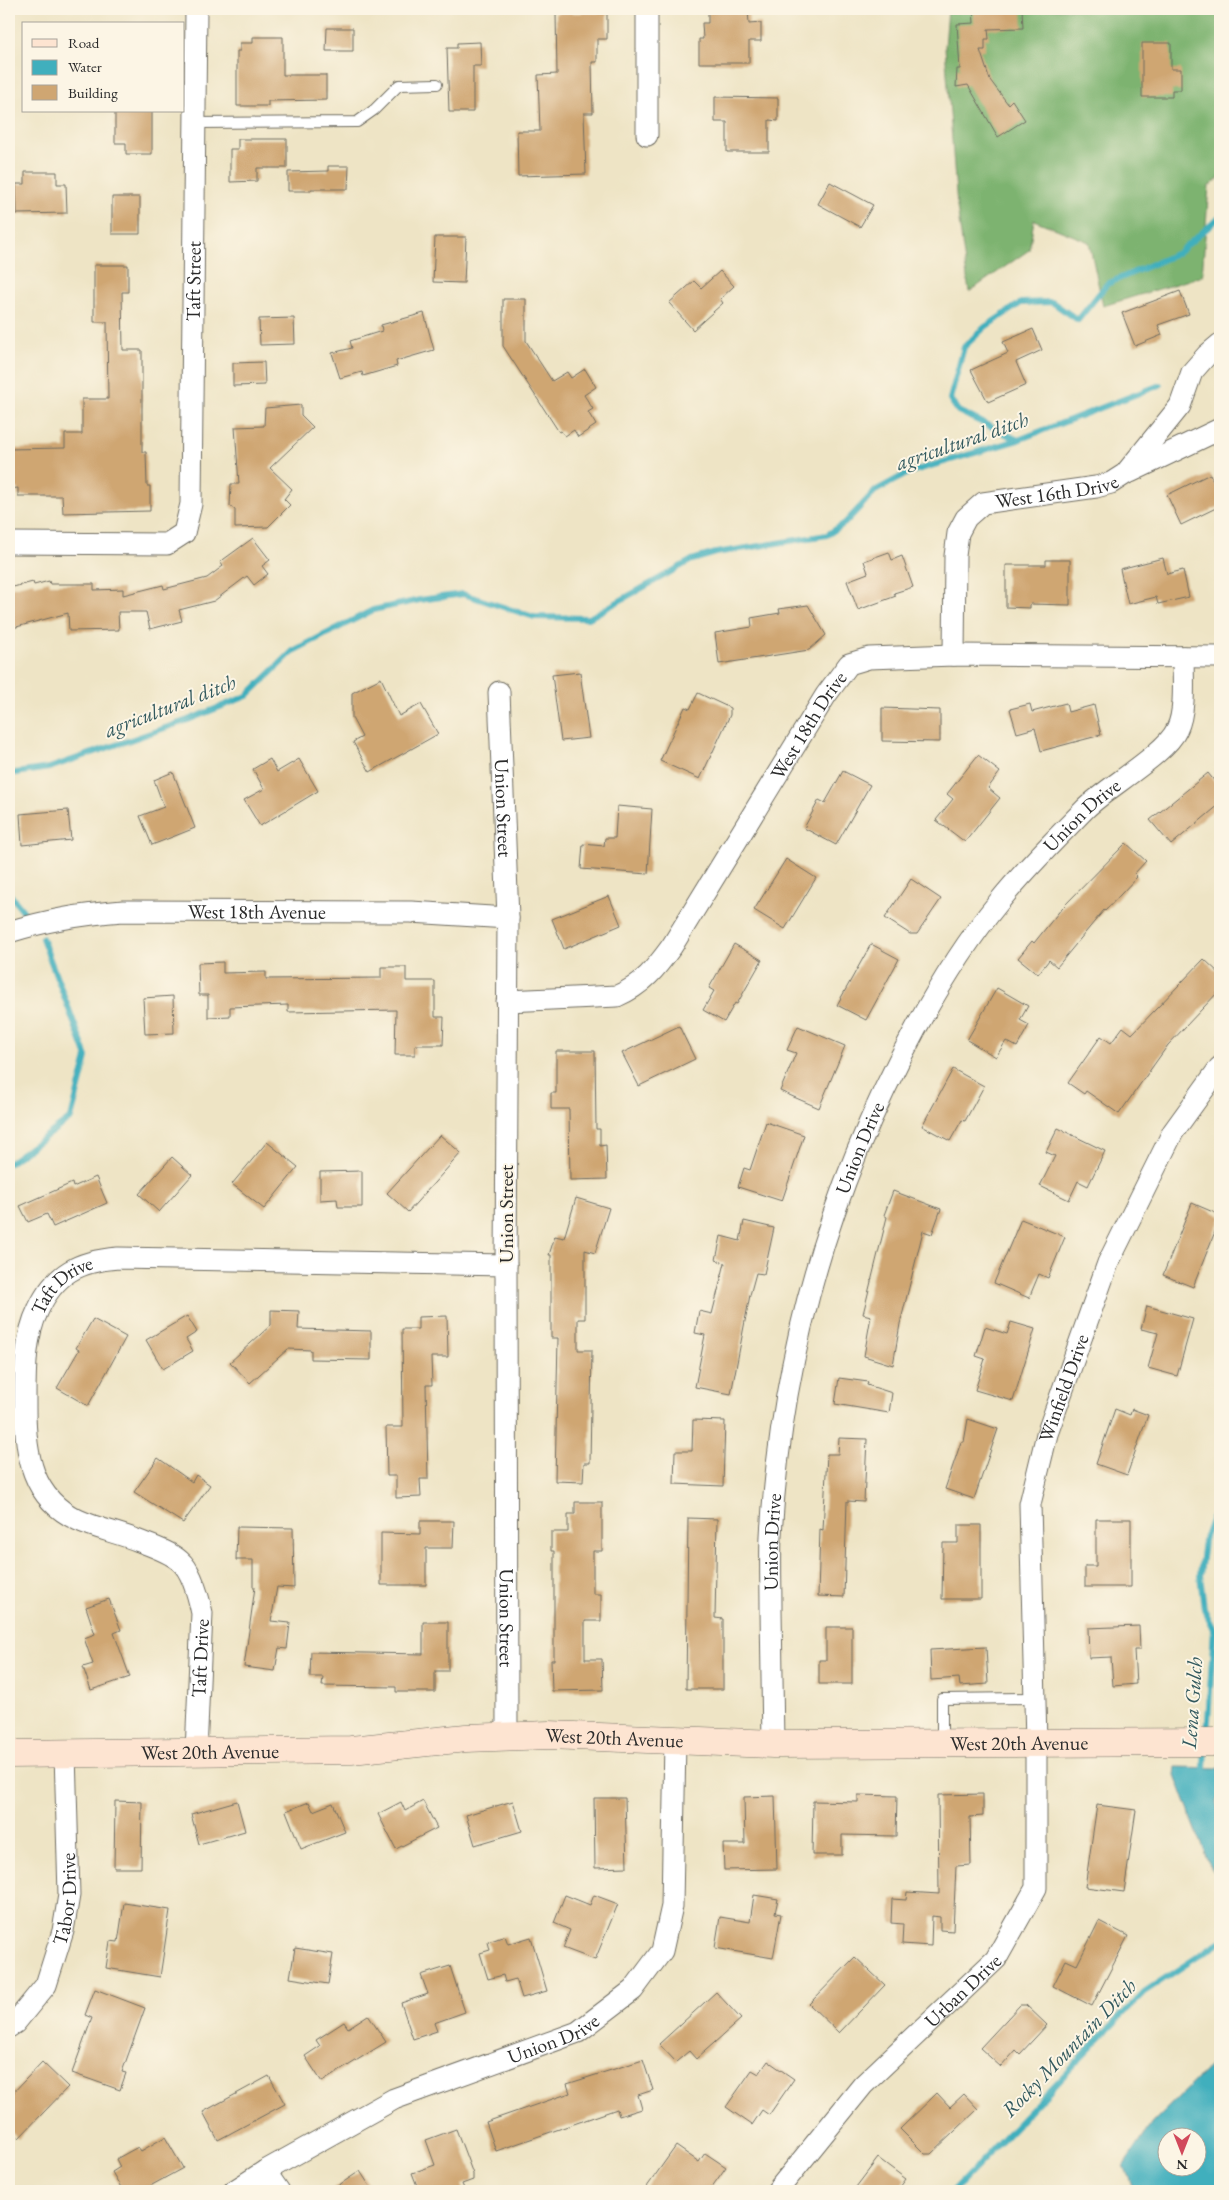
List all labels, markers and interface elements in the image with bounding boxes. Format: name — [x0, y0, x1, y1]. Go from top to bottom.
legend — [22, 22, 185, 112]
text: Road — [68, 33, 100, 52]
text: Water — [68, 57, 102, 76]
text: Building — [68, 83, 118, 102]
street label: Taft Street — [180, 240, 207, 321]
water label: agricultural ditch — [891, 405, 1032, 476]
street label: West 16th Drive — [993, 469, 1123, 514]
street label: West 18th Drive — [764, 666, 852, 784]
water label: agricultural ditch — [99, 668, 239, 743]
street label: Union Street — [489, 758, 519, 858]
street label: Union Drive — [1037, 772, 1126, 857]
street label: West 18th Avenue — [188, 898, 326, 925]
street label: Union Drive — [829, 1097, 890, 1198]
street label: Union Street — [493, 1164, 519, 1263]
street label: Taft Drive — [25, 1250, 96, 1319]
street label: Winfield Drive — [1032, 1330, 1095, 1446]
street label: Union Drive — [758, 1492, 787, 1591]
street label: Union Street — [494, 1568, 520, 1668]
street label: Taft Drive — [185, 1618, 215, 1698]
water label: Lena Gulch — [1175, 1656, 1208, 1751]
street label: West 20th Avenue — [545, 1722, 684, 1753]
street label: West 20th Avenue — [950, 1730, 1088, 1756]
street label: West 20th Avenue — [141, 1738, 279, 1765]
street label: Tabor Drive — [46, 1852, 82, 1949]
street label: Urban Drive — [919, 1948, 1007, 2033]
water label: Rocky Mountain Ditch — [995, 1973, 1142, 2123]
street label: Union Drive — [504, 2007, 605, 2070]
north arrow — [1156, 2128, 1206, 2178]
text: N — [1176, 2156, 1188, 2174]

